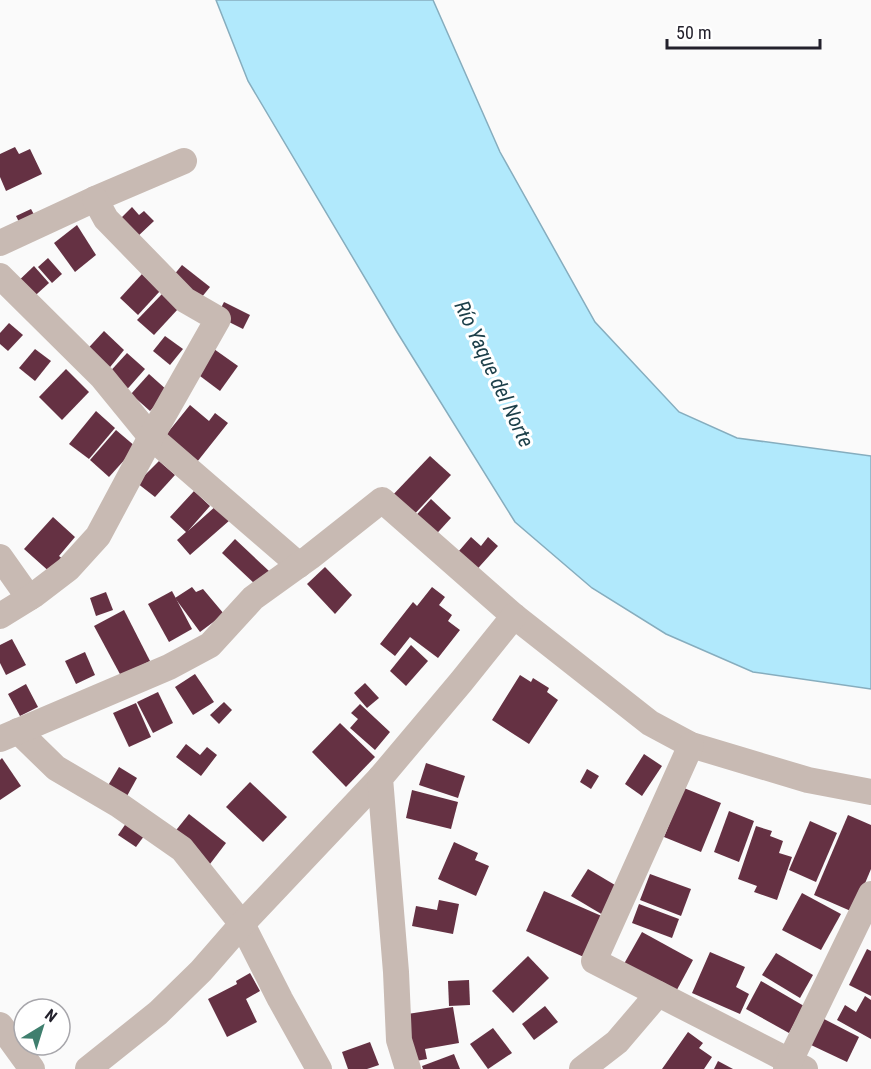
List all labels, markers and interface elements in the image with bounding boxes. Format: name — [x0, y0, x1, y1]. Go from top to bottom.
scale bar — [667, 12, 820, 50]
text: 50 m — [676, 22, 711, 43]
water label: Río Yaque del Norte — [450, 297, 538, 451]
north arrow — [12, 997, 72, 1057]
text: N — [41, 1005, 61, 1026]

